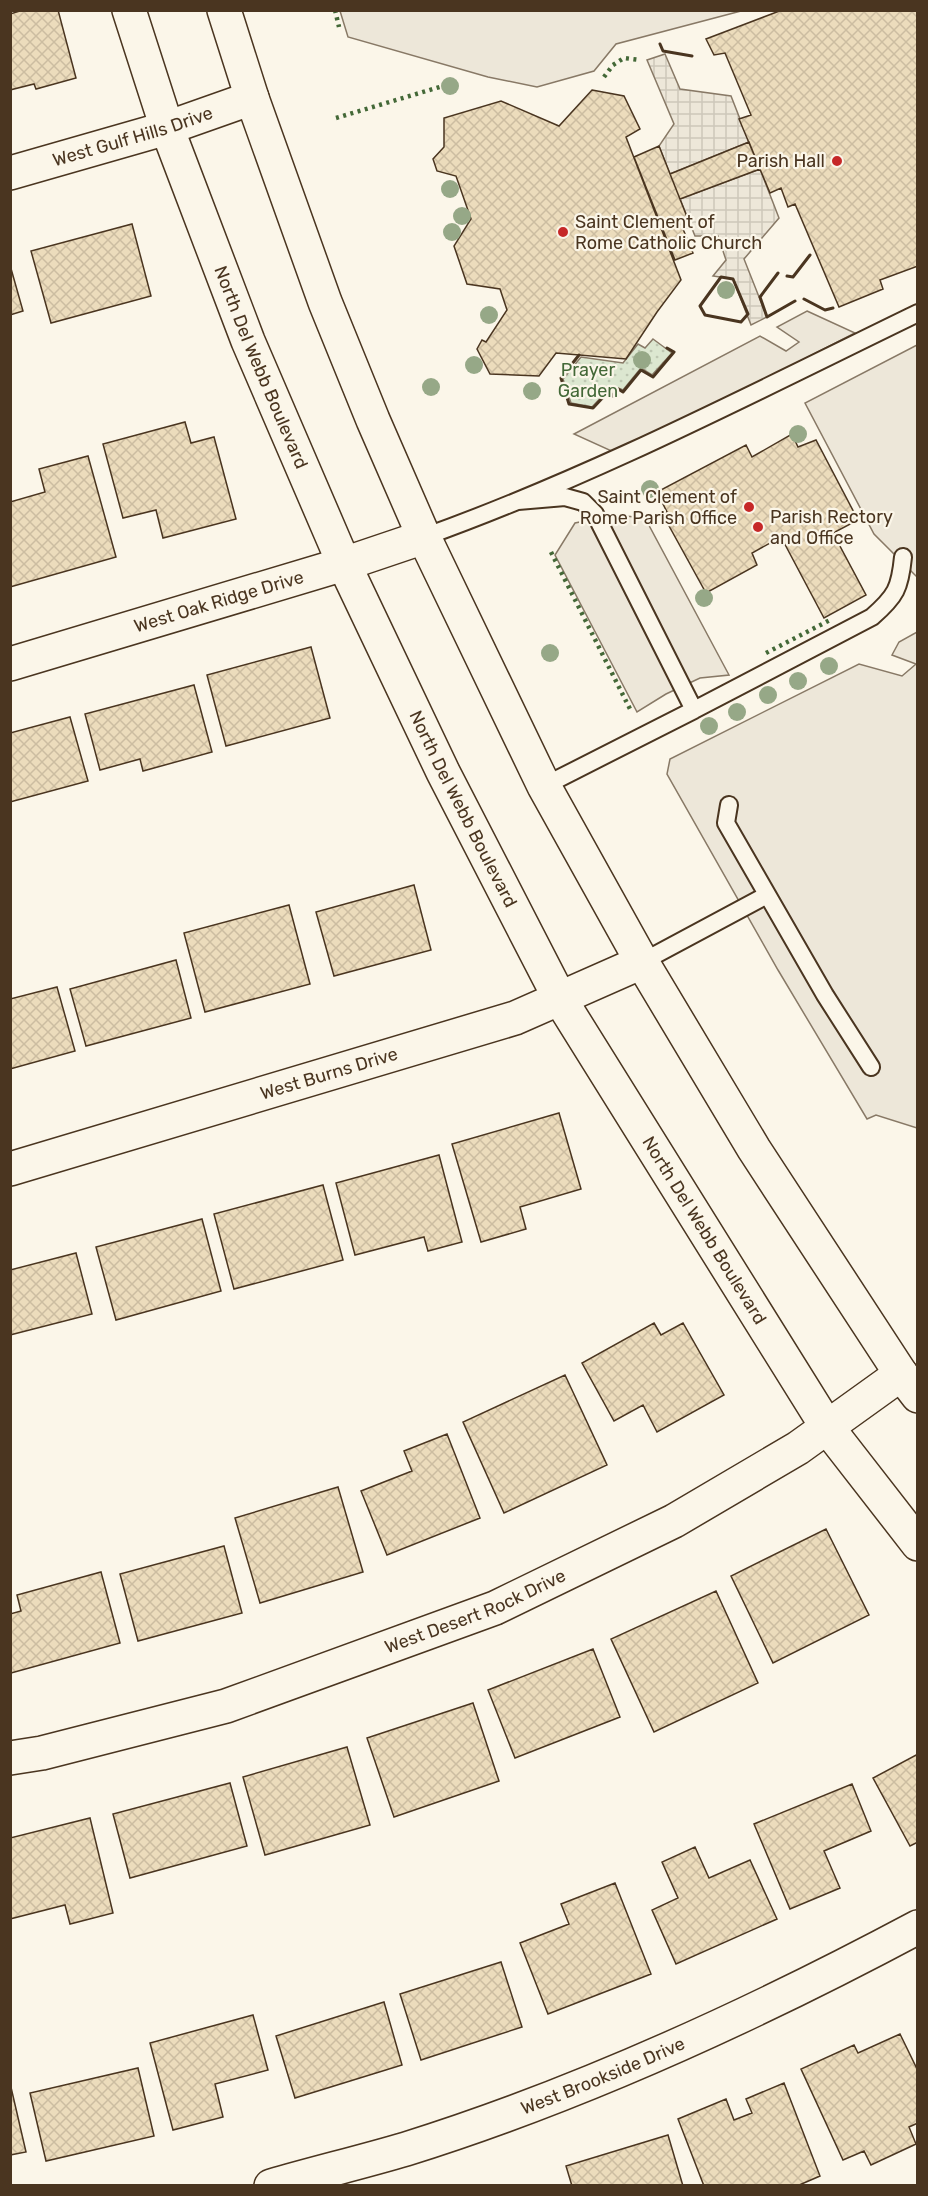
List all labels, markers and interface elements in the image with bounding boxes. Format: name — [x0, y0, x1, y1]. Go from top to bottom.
street label: West Gulf Hills Drive — [50, 102, 216, 171]
place label: Parish Hall — [736, 150, 825, 172]
marker: Parish Hall — [830, 154, 844, 168]
place label: Saint Clement of Rome Catholic Church — [575, 211, 762, 254]
marker: Saint Clement of Rome Catholic Church — [556, 225, 570, 239]
street label: North Del Webb Boulevard — [209, 263, 313, 472]
park label: Prayer Garden — [558, 359, 618, 402]
place label: Saint Clement of Rome Parish Office — [580, 486, 737, 529]
marker: Saint Clement of Rome Parish Office — [742, 500, 756, 514]
place label: Parish Rectory and Office — [770, 506, 893, 549]
marker: Parish Rectory and Office — [751, 520, 765, 534]
street label: West Oak Ridge Drive — [131, 566, 306, 637]
street label: North Del Webb Boulevard — [404, 707, 522, 911]
street label: West Burns Drive — [258, 1043, 400, 1105]
street label: North Del Webb Boulevard — [637, 1132, 771, 1328]
street label: West Desert Rock Drive — [382, 1564, 569, 1658]
street label: West Brookside Drive — [518, 2032, 688, 2120]

